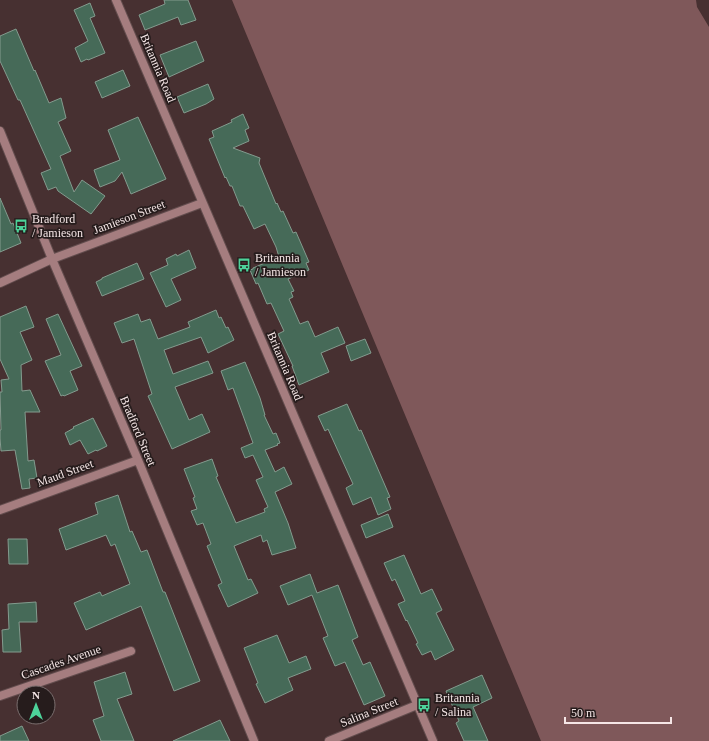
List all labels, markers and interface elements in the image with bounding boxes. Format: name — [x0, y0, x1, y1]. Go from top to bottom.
street label: Britannia Road — [137, 32, 179, 104]
street label: Jamieson Street — [91, 197, 167, 237]
place label: Bradford / Jamieson — [32, 212, 83, 240]
bus stop icon: Bradford / Jamieson — [13, 218, 29, 234]
place label: Britannia / Jamieson — [255, 251, 306, 279]
bus stop icon: Britannia / Jamieson — [236, 257, 252, 273]
street label: Britannia Road — [264, 330, 306, 402]
street label: Bradford Street — [117, 394, 159, 469]
street label: Maud Street — [35, 456, 96, 490]
street label: Cascades Avenue — [19, 642, 103, 682]
north arrow — [16, 685, 56, 725]
text: N — [32, 689, 40, 701]
place label: Britannia / Salina — [435, 691, 480, 719]
street label: Salina Street — [338, 694, 401, 730]
bus stop icon: Britannia / Salina — [416, 697, 432, 713]
scale bar — [565, 699, 671, 725]
text: 50 m — [571, 706, 596, 720]

